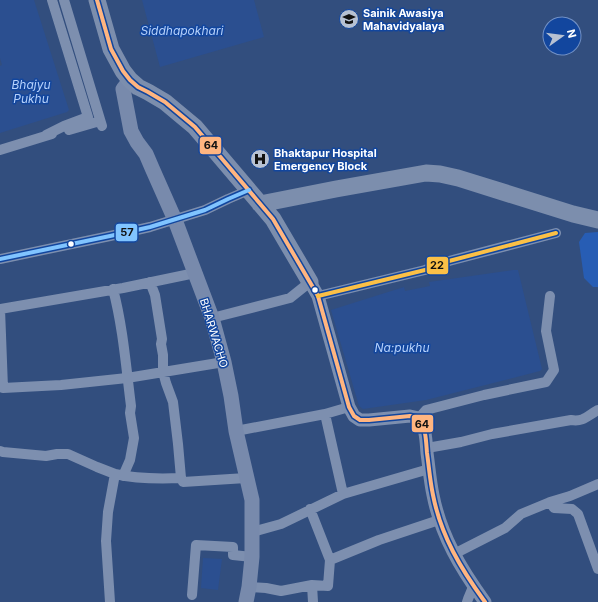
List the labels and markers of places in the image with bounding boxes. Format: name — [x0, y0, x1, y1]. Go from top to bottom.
place label: Sainik Awasiya Mahavidyalaya — [363, 6, 444, 33]
school or university icon: Sainik Awasiya Mahavidyalaya — [338, 8, 360, 30]
place label: Bhaktapur Hospital Emergency Block — [274, 146, 377, 173]
hospital icon: Bhaktapur Hospital Emergency Block — [249, 148, 271, 170]
unlabelled marker — [66, 239, 76, 249]
unlabelled marker — [310, 285, 320, 295]

